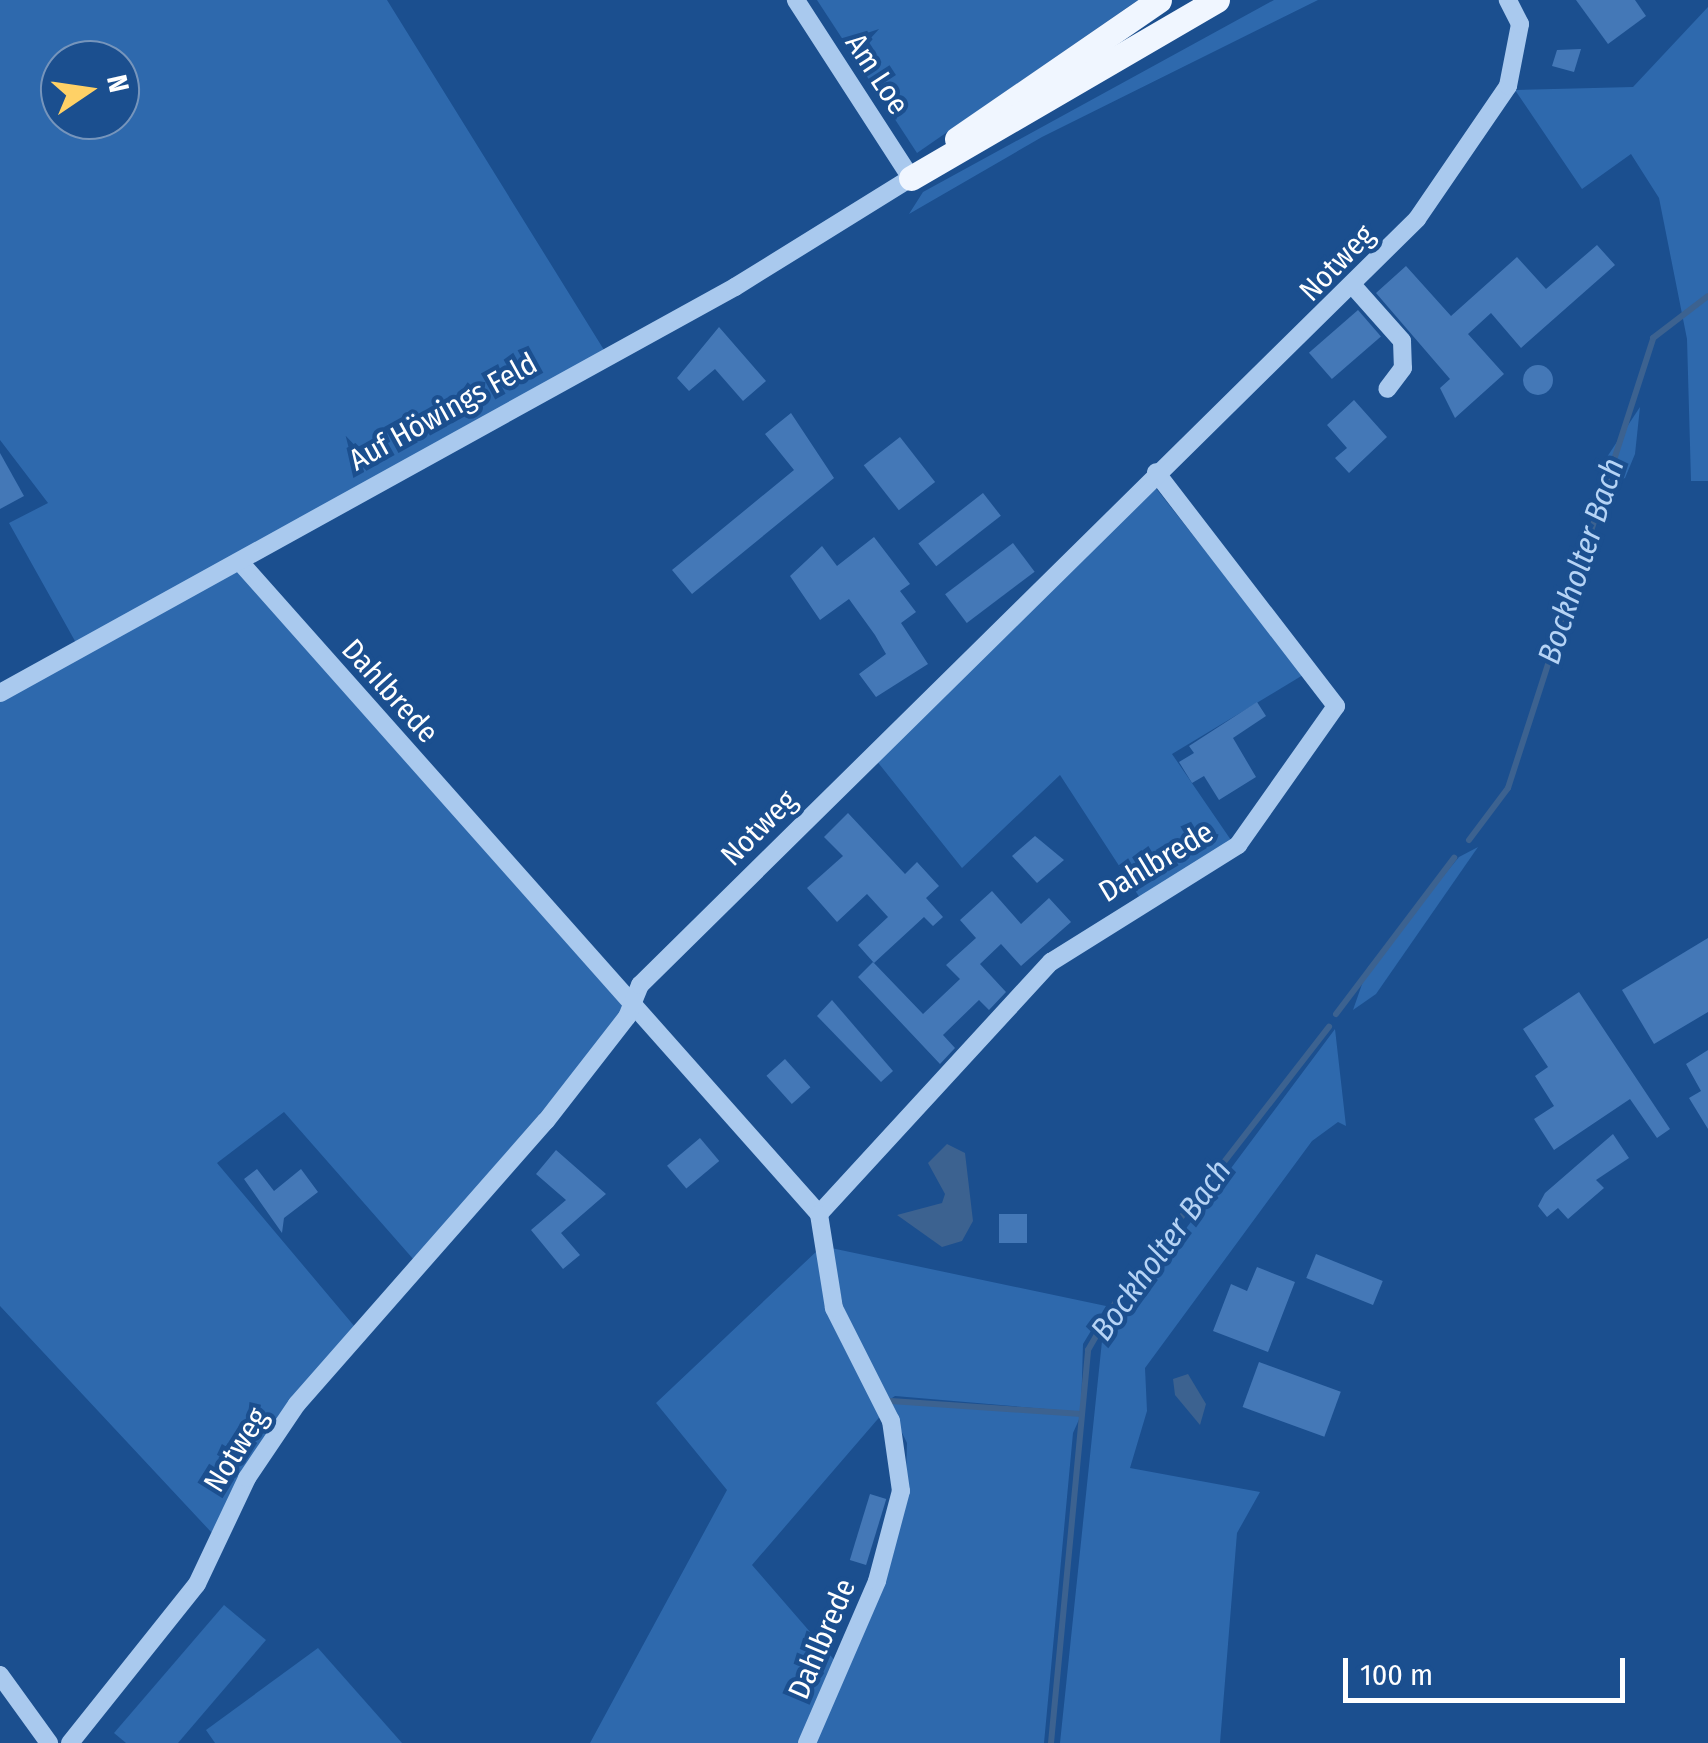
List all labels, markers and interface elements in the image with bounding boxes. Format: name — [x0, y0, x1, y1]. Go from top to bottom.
street label: Am Loe — [838, 27, 916, 121]
north arrow — [40, 40, 140, 140]
text: N — [100, 72, 136, 95]
street label: Notweg — [1292, 217, 1382, 309]
street label: Auf Höwings Feld — [343, 346, 543, 478]
water label: Bockholter Bach — [1530, 453, 1632, 669]
street label: Dahlbrede — [334, 632, 446, 750]
street label: Notweg — [714, 783, 804, 873]
street label: Dahlbrede — [1092, 814, 1220, 910]
water label: Bockholter Bach — [1083, 1152, 1239, 1348]
street label: Notweg — [196, 1401, 276, 1499]
street label: Dahlbrede — [781, 1574, 863, 1704]
scale bar — [1348, 1638, 1630, 1700]
text: 100 m — [1360, 1657, 1433, 1693]

